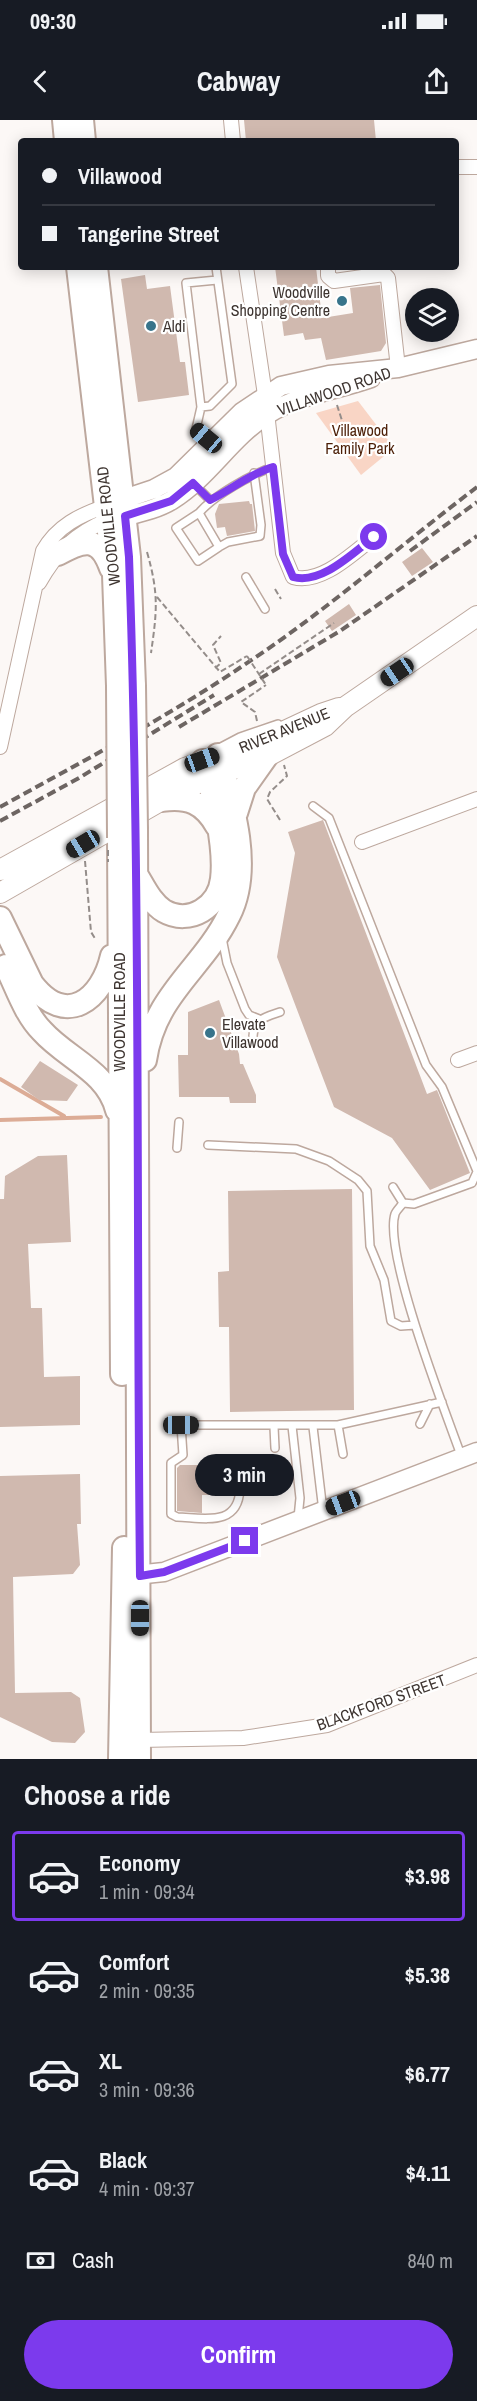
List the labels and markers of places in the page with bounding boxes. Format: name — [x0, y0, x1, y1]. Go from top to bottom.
place label: Woodville Shopping Centre — [231, 281, 330, 321]
marker: Woodville Shopping Centre — [335, 294, 349, 308]
place label: Aldi — [162, 315, 186, 337]
marker: Aldi — [144, 319, 158, 333]
place label: Elevate Villawood — [222, 1013, 279, 1053]
marker: Elevate Villawood — [203, 1026, 217, 1040]

